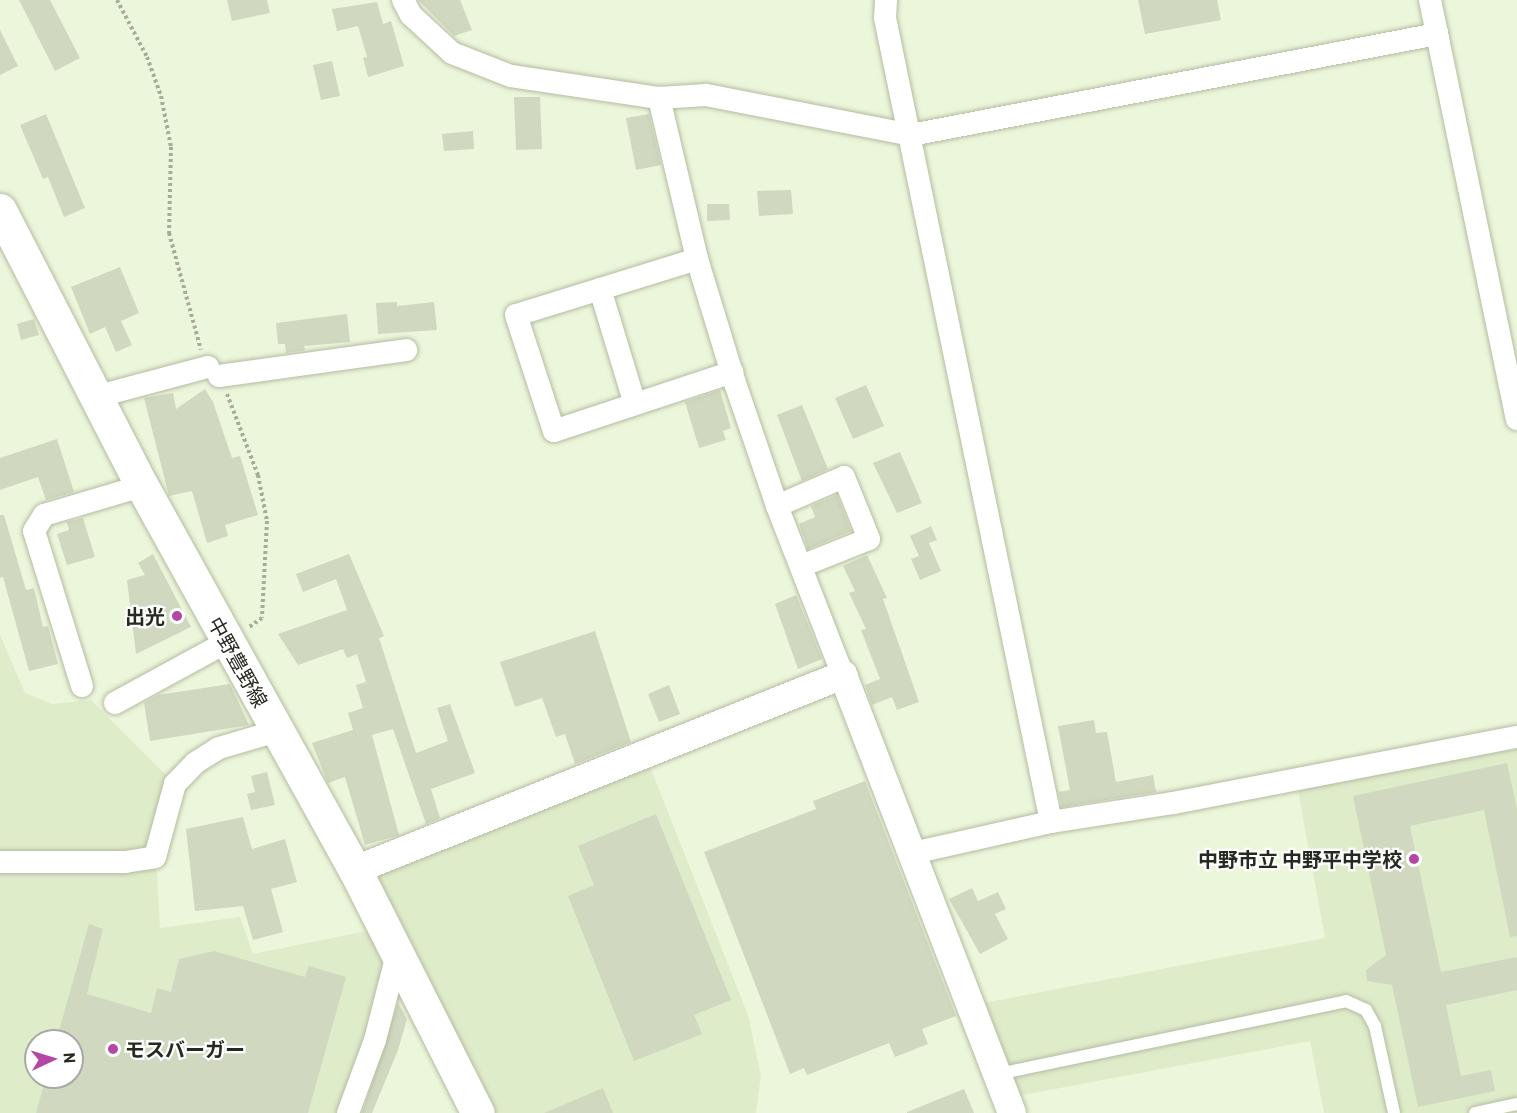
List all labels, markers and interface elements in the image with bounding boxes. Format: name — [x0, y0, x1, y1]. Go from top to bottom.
place label: 出光 — [125, 604, 165, 628]
marker: 出光 — [170, 609, 184, 623]
street label: 中野豊野線 — [203, 612, 273, 712]
place label: 中野市立 中野平中学校 — [1198, 847, 1402, 871]
marker: 中野市立 中野平中学校 — [1407, 852, 1421, 866]
north arrow — [24, 1029, 84, 1089]
place label: モスバーガー — [125, 1037, 245, 1061]
marker: モスバーガー — [106, 1042, 120, 1056]
text: N — [61, 1052, 80, 1064]

